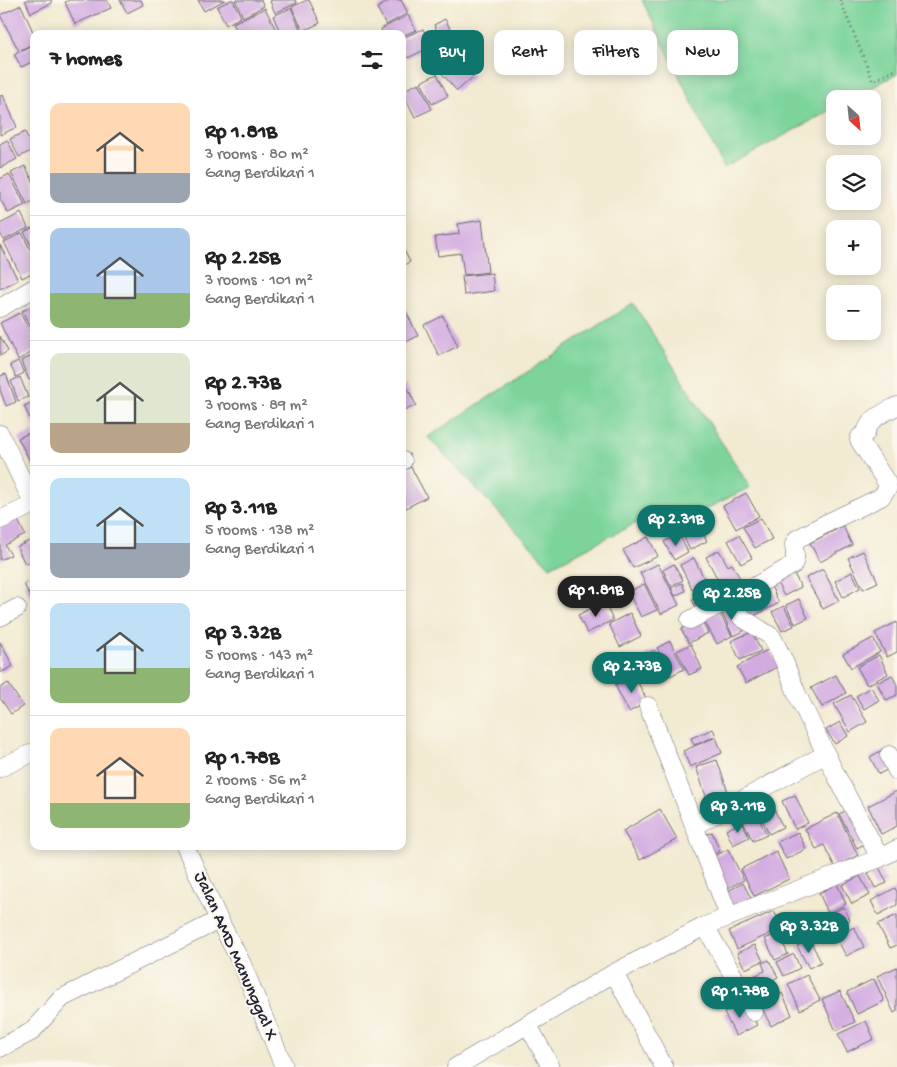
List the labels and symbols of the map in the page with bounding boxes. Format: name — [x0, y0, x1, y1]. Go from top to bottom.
north arrow — [826, 90, 881, 145]
pin: Rp 2.31B — [624, 504, 728, 547]
pin: Rp 1.81B — [544, 576, 648, 618]
pin: Rp 2.25B — [680, 578, 784, 621]
pin: Rp 2.73B — [580, 652, 684, 694]
pin: Rp 3.11B — [686, 792, 790, 834]
street label: Jalan AMD Manunggal X — [188, 869, 282, 1045]
pin: Rp 3.32B — [757, 912, 861, 954]
pin: Rp 1.78B — [688, 976, 792, 1019]

